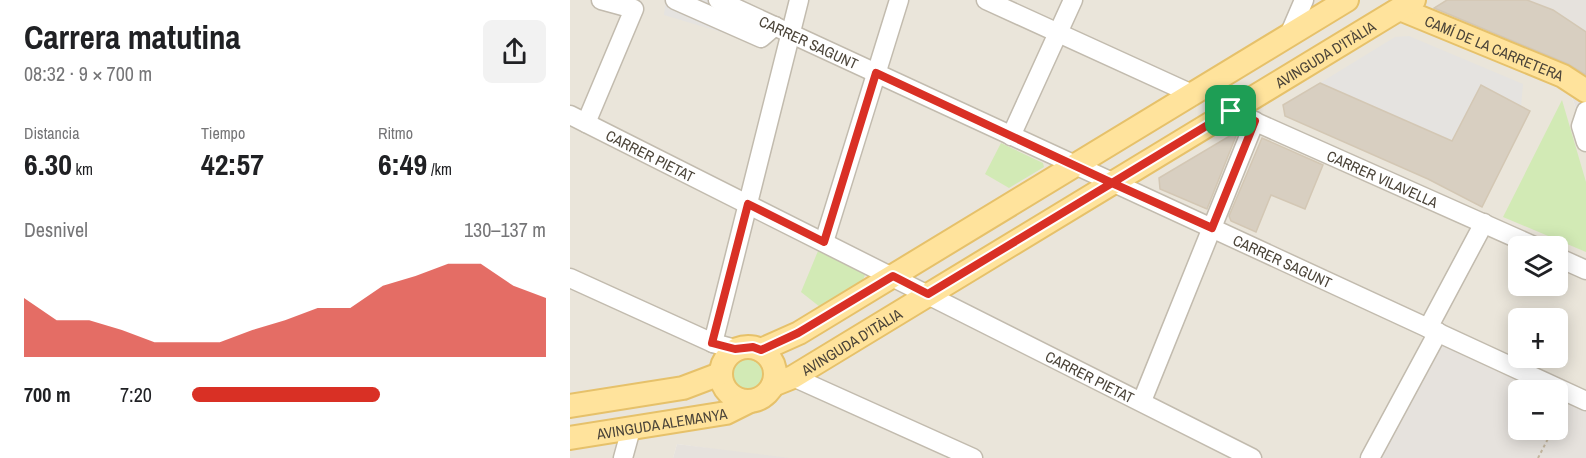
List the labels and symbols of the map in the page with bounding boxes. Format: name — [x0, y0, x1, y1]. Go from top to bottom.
street label: CARRER SAGUNT — [756, 10, 862, 74]
street label: CAMÍ DE LA CARRETERA — [1422, 10, 1568, 86]
street label: AVINGUDA D'ITÀLIA — [1270, 15, 1380, 93]
pin — [1205, 85, 1256, 136]
street label: CARRER PIETAT — [602, 124, 699, 187]
street label: CARRER VILAVELLA — [1324, 145, 1442, 213]
street label: CARRER SAGUNT — [1230, 229, 1336, 293]
street label: AVINGUDA D'ITÀLIA — [796, 302, 906, 381]
street label: CARRER PIETAT — [1042, 345, 1138, 408]
street label: AVINGUDA ALEMANYA — [594, 402, 729, 444]

